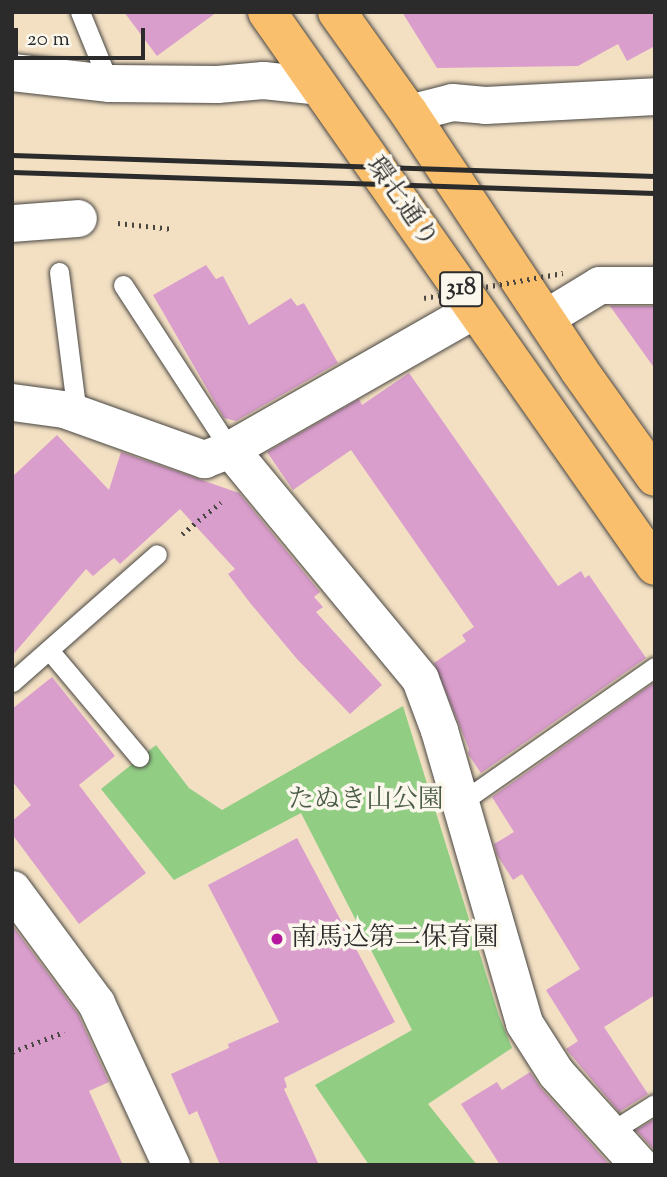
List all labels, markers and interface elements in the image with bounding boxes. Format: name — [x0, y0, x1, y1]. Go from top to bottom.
scale bar — [18, 14, 149, 58]
text: 20 m — [27, 25, 70, 55]
street label: 環七通り — [358, 151, 444, 255]
road number: 318 — [438, 268, 484, 310]
park label: たぬき山公園 — [288, 785, 444, 817]
place label: 南馬込第二保育園 — [291, 923, 499, 955]
marker: 南馬込第二保育園 — [269, 931, 285, 947]

